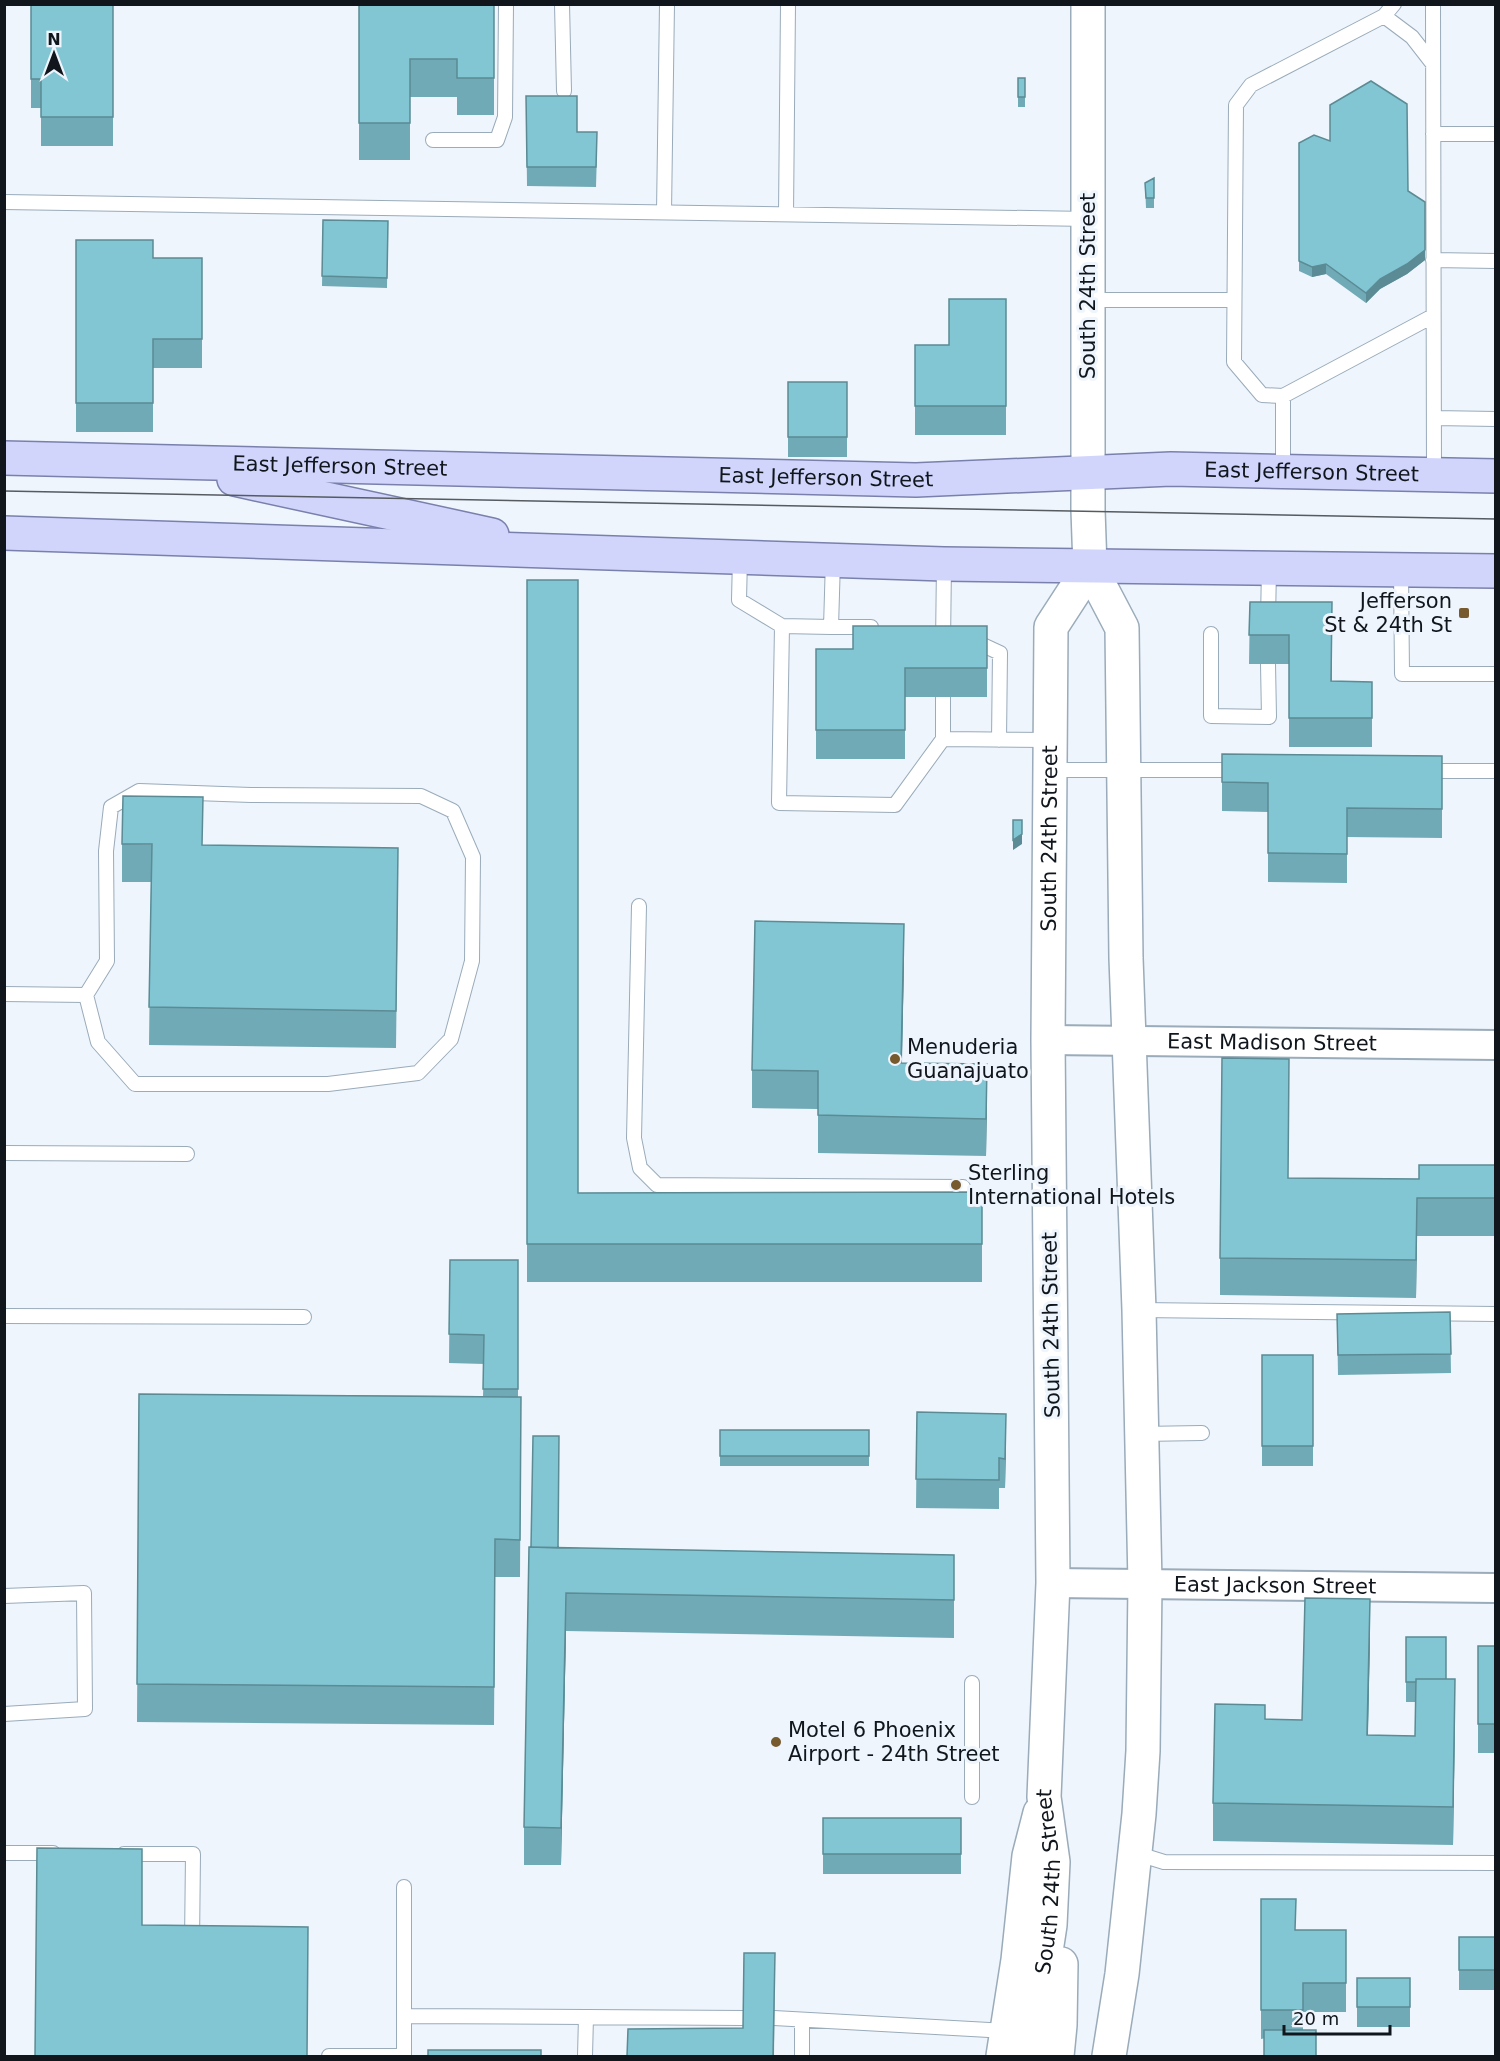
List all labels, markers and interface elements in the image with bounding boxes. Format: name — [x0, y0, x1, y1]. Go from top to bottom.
north arrow — [24, 24, 84, 84]
text: N — [47, 30, 61, 49]
street label: South 24th Street — [1076, 193, 1100, 379]
street label: East Jefferson Street — [232, 452, 448, 481]
street label: East Jefferson Street — [1204, 458, 1419, 486]
street label: East Jefferson Street — [718, 463, 934, 492]
place label: Jefferson St & 24th St — [1324, 589, 1452, 637]
marker: Jefferson St & 24th St — [1457, 606, 1471, 620]
street label: South 24th Street — [1037, 745, 1062, 932]
street label: East Madison Street — [1167, 1029, 1377, 1056]
place label: Menuderia Guanajuato — [907, 1035, 1029, 1083]
marker: Menuderia Guanajuato — [888, 1052, 902, 1066]
place label: Sterling International Hotels — [968, 1161, 1175, 1209]
marker: Sterling International Hotels — [949, 1178, 963, 1192]
street label: South 24th Street — [1037, 1232, 1065, 1418]
street label: East Jackson Street — [1174, 1572, 1376, 1599]
place label: Motel 6 Phoenix Airport - 24th Street — [788, 1718, 1000, 1766]
marker: Motel 6 Phoenix Airport - 24th Street — [769, 1735, 783, 1749]
street label: South 24th Street — [1031, 1788, 1065, 1976]
scale bar — [1284, 1998, 1390, 2036]
text: 20 m — [1293, 2008, 1339, 2029]

